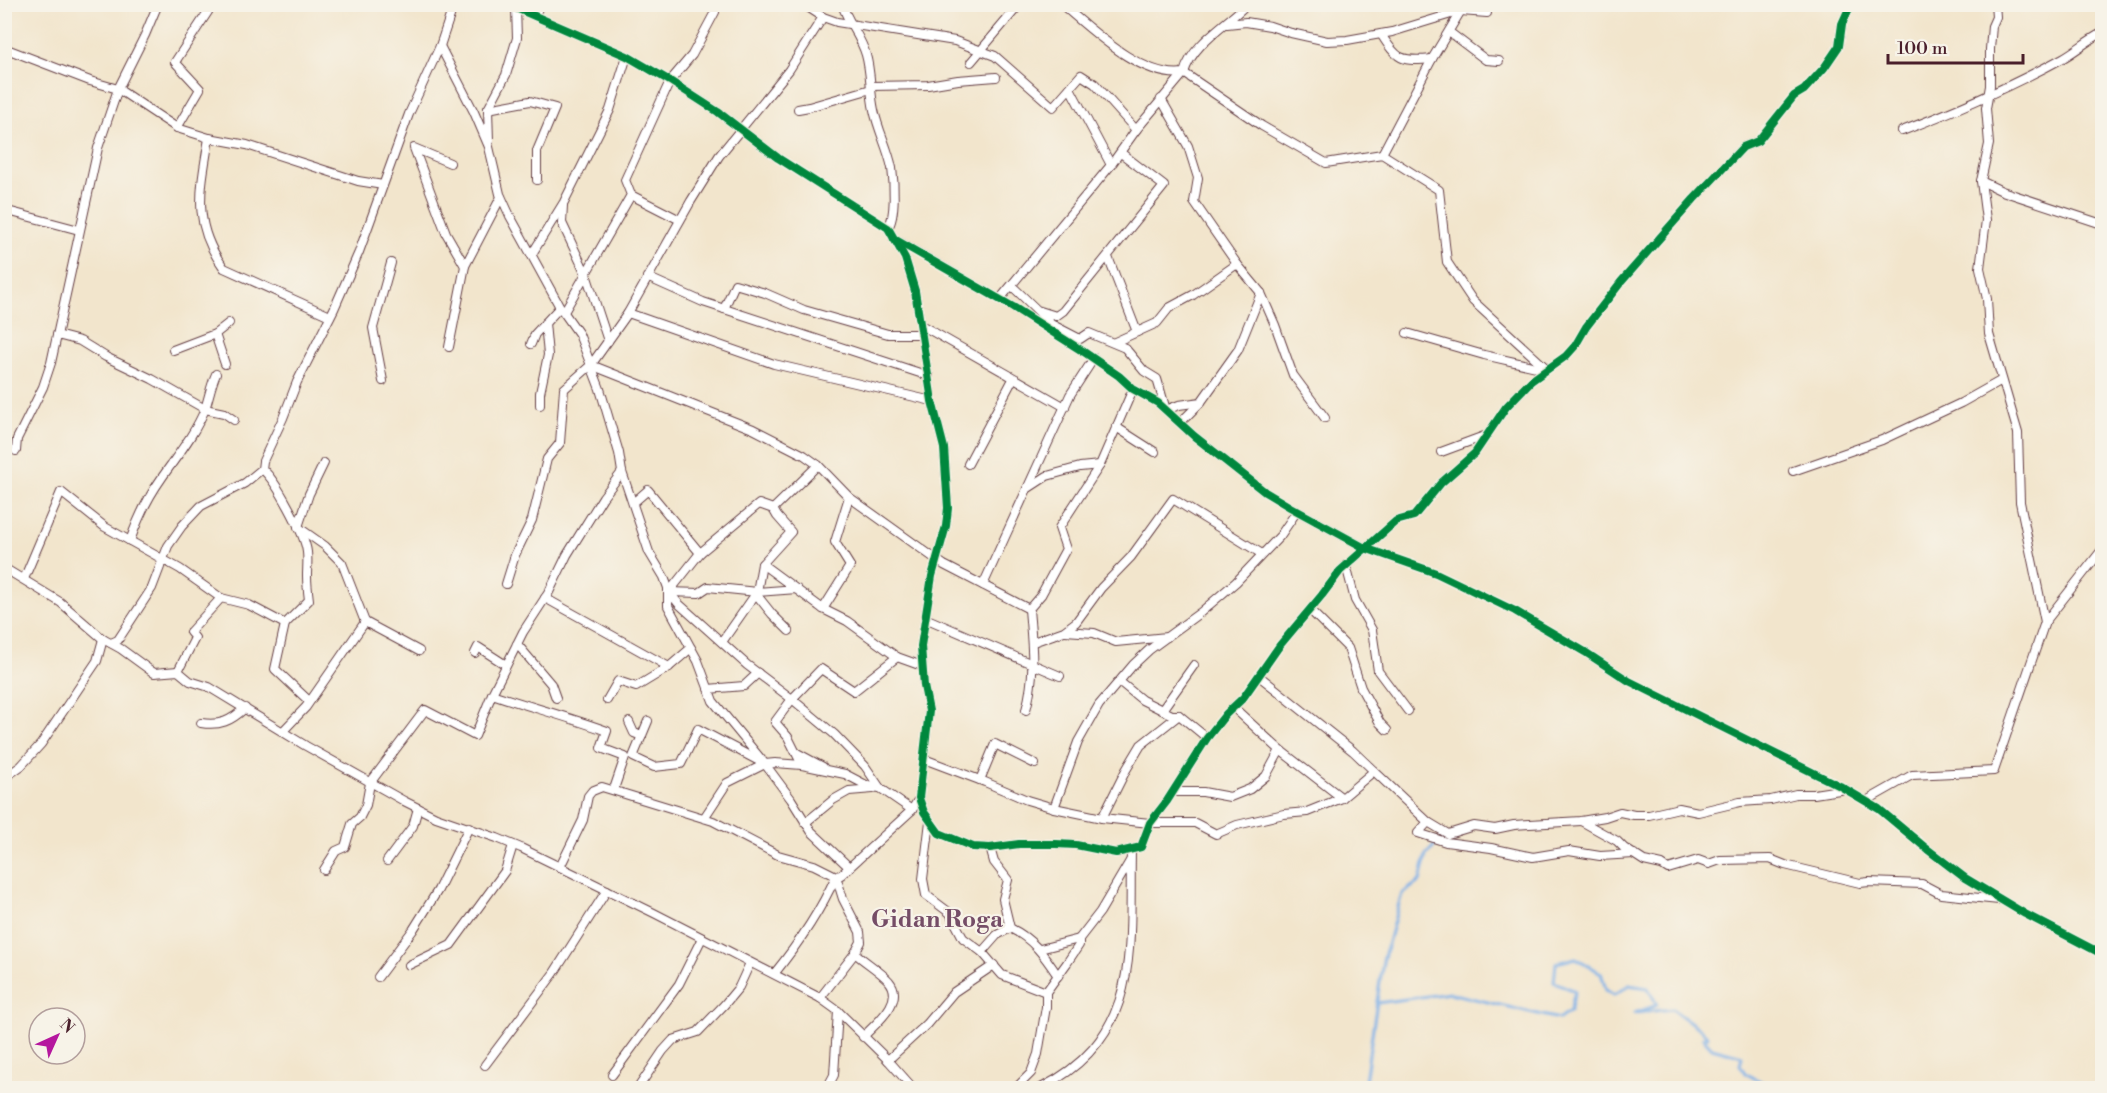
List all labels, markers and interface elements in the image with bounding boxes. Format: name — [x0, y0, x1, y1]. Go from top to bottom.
scale bar — [1888, 27, 2023, 65]
text: 100 m — [1897, 37, 1948, 60]
district label: Gidan Roga — [871, 905, 1004, 935]
north arrow — [27, 1006, 87, 1066]
text: N — [55, 1015, 79, 1038]

